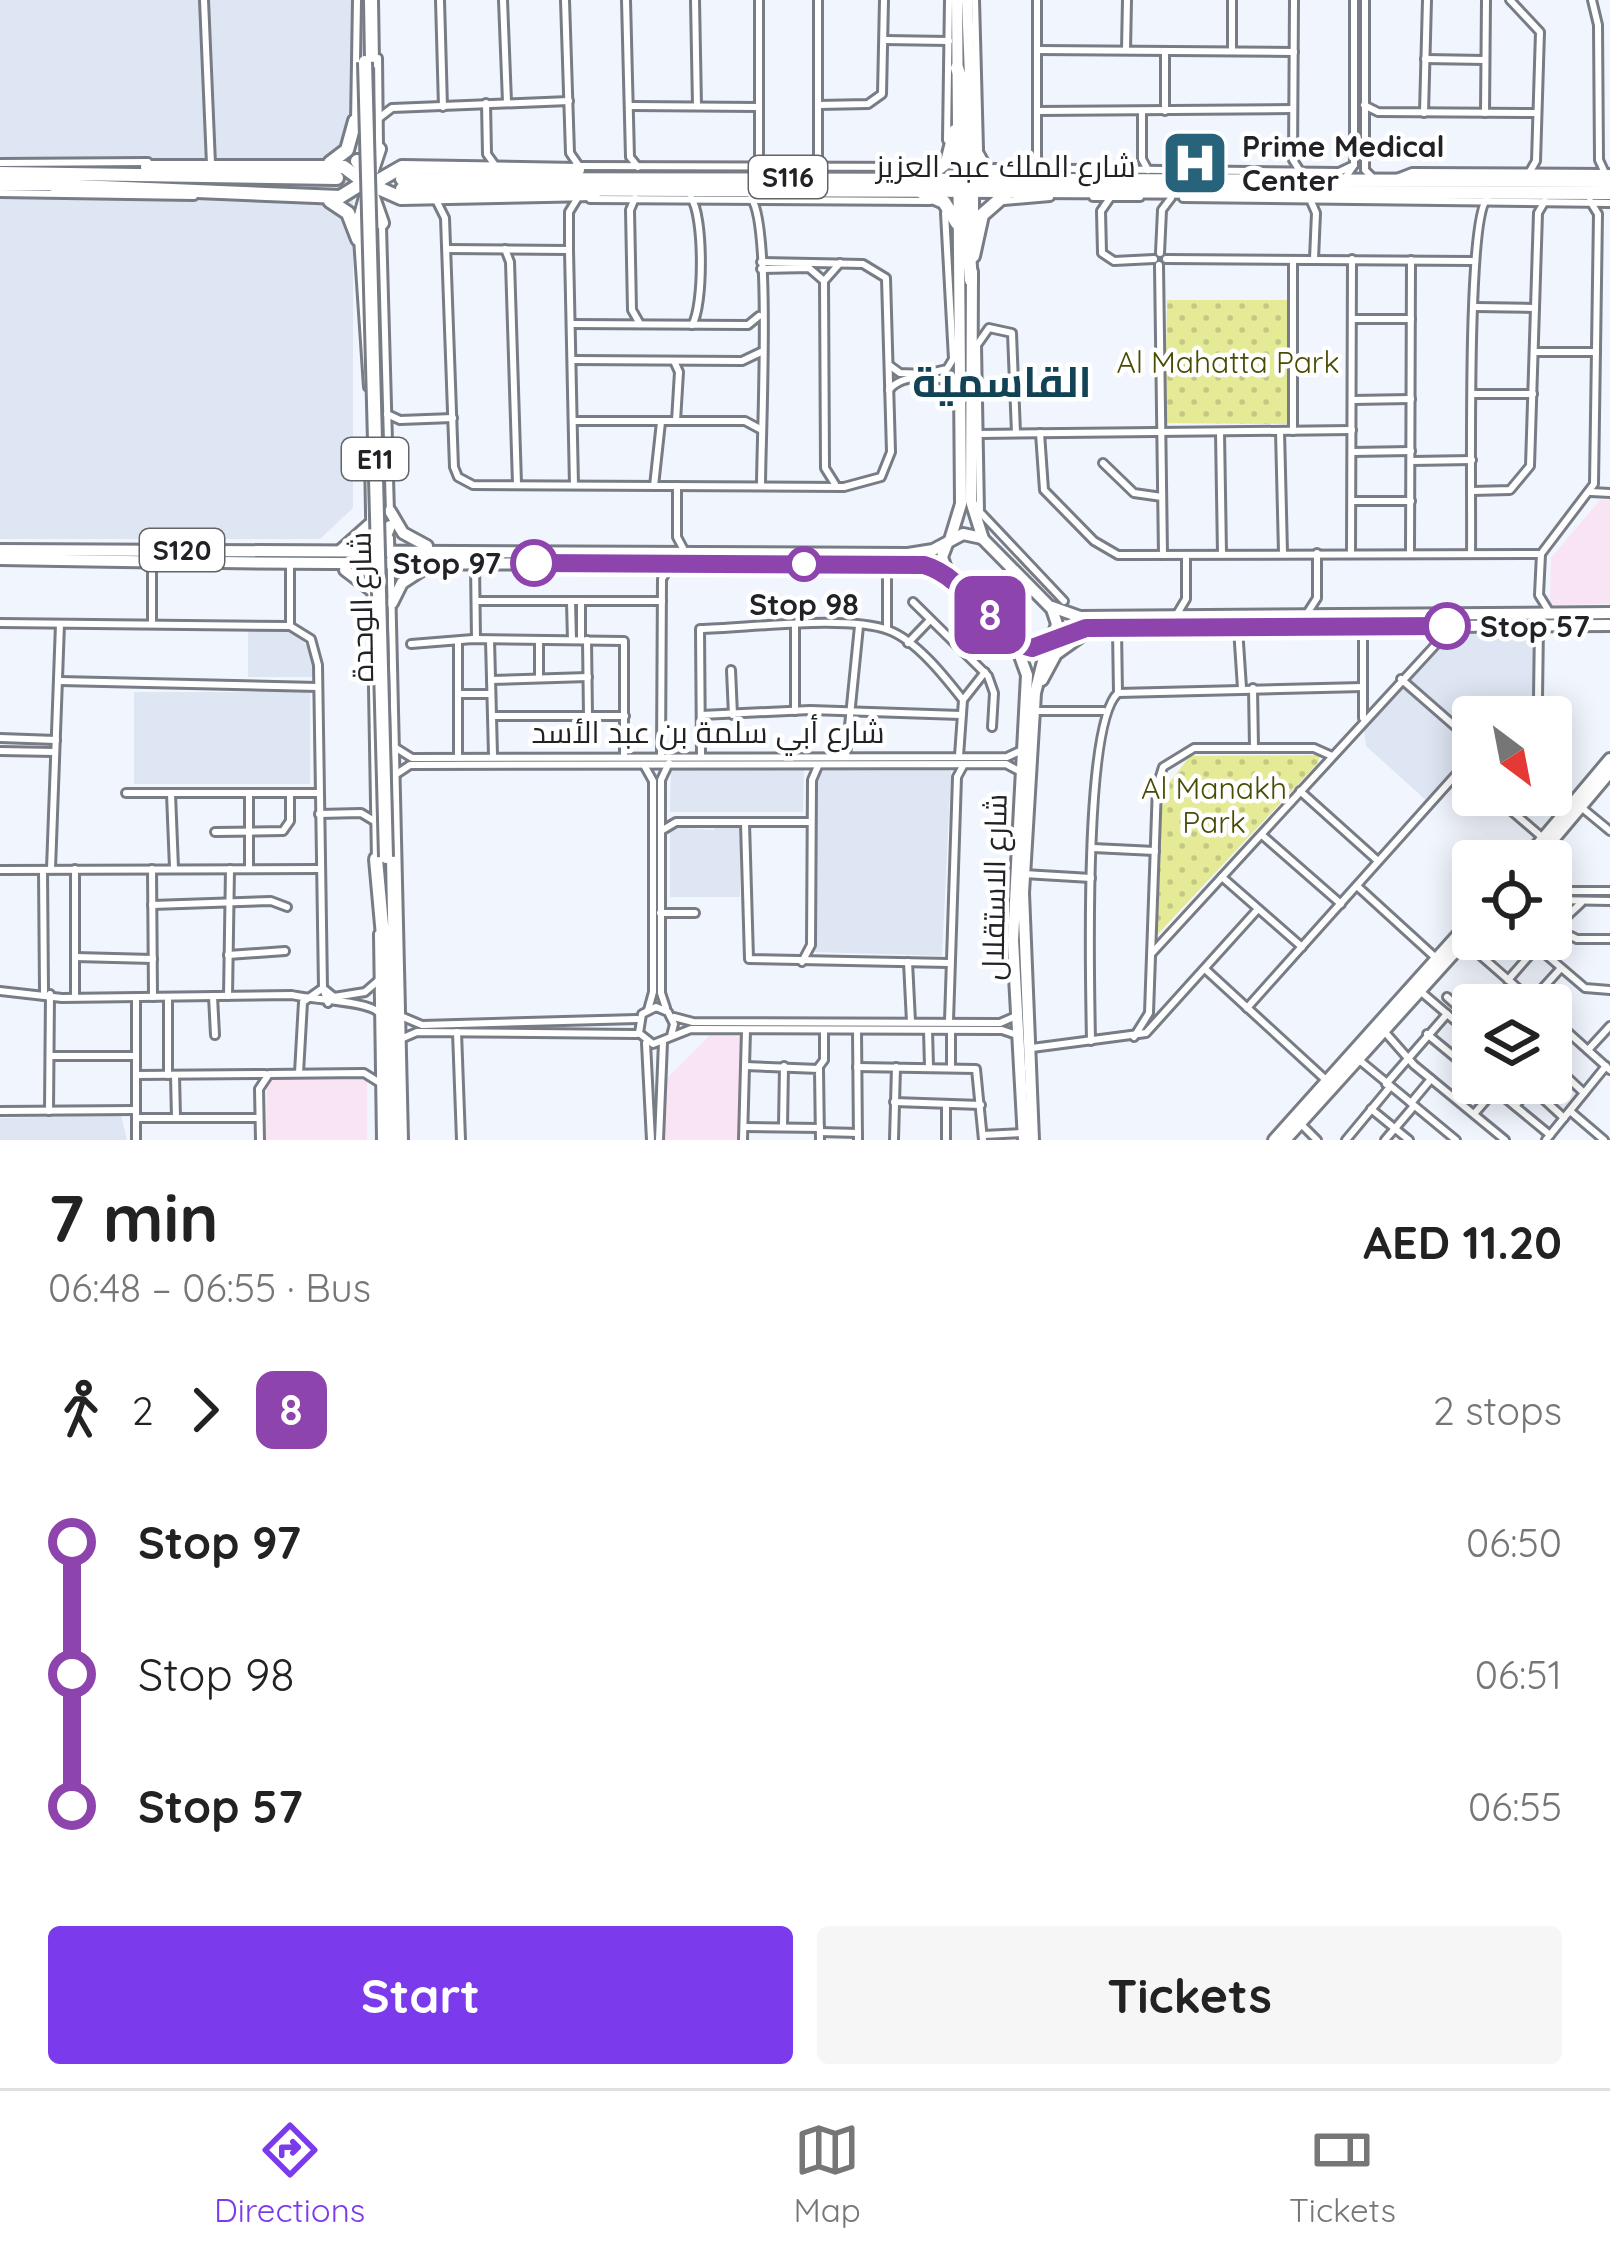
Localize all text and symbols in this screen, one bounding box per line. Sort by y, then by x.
place label: Prime Medical Center [1242,127,1445,199]
hospital icon: Prime Medical Center [1160,128,1230,198]
street label: شارع الملك عبد العزيز [874,147,1136,187]
road number: S116 [749,156,827,198]
park label: Al Mahatta Park [1117,343,1339,381]
district label: القاسمية [912,355,1092,408]
road number: E11 [342,438,408,480]
road number: S120 [140,529,224,571]
street label: شارع الوحدة [341,532,383,682]
marker: Stop 97 [512,541,556,585]
place label: Stop 97 [392,544,501,582]
marker: Stop 98 [788,548,820,580]
line badge: 8 [951,576,1029,654]
place label: Stop 98 [749,585,859,623]
text: 8 [978,588,1002,641]
marker: Stop 57 [1425,604,1469,648]
place label: Stop 57 [1480,607,1590,645]
north arrow [1452,696,1572,816]
map controls [1452,696,1572,1104]
street label: شارع أبي سلمة بن عبد الأسد [531,713,885,756]
park label: Al Manakh Park [1141,769,1287,841]
street label: شارع الاستقلال [973,793,1017,981]
button: locate [1452,840,1572,960]
button: layers [1452,984,1572,1104]
text: 7 min [48,1176,218,1259]
text: AED 11.20 [1363,1214,1562,1270]
text: 06:48 – 06:55 · Bus [48,1263,371,1312]
icon: walk [48,1377,114,1443]
icon: forward [172,1377,238,1443]
text: 8 [280,1383,303,1436]
text: 2 [132,1386,154,1435]
text: 2 stops [1433,1386,1562,1435]
text: Stop 97 [138,1514,301,1570]
text: 06:50 [1466,1518,1562,1567]
text: Stop 98 [138,1646,294,1702]
text: 06:51 [1475,1650,1562,1699]
text: Stop 57 [138,1778,303,1834]
text: 06:55 [1468,1782,1562,1831]
button: Start [48,1926,793,2064]
button: Tickets [817,1926,1562,2064]
tab: Directions [214,2117,365,2230]
tab: Map [793,2117,861,2230]
tab: Tickets [1289,2117,1396,2230]

